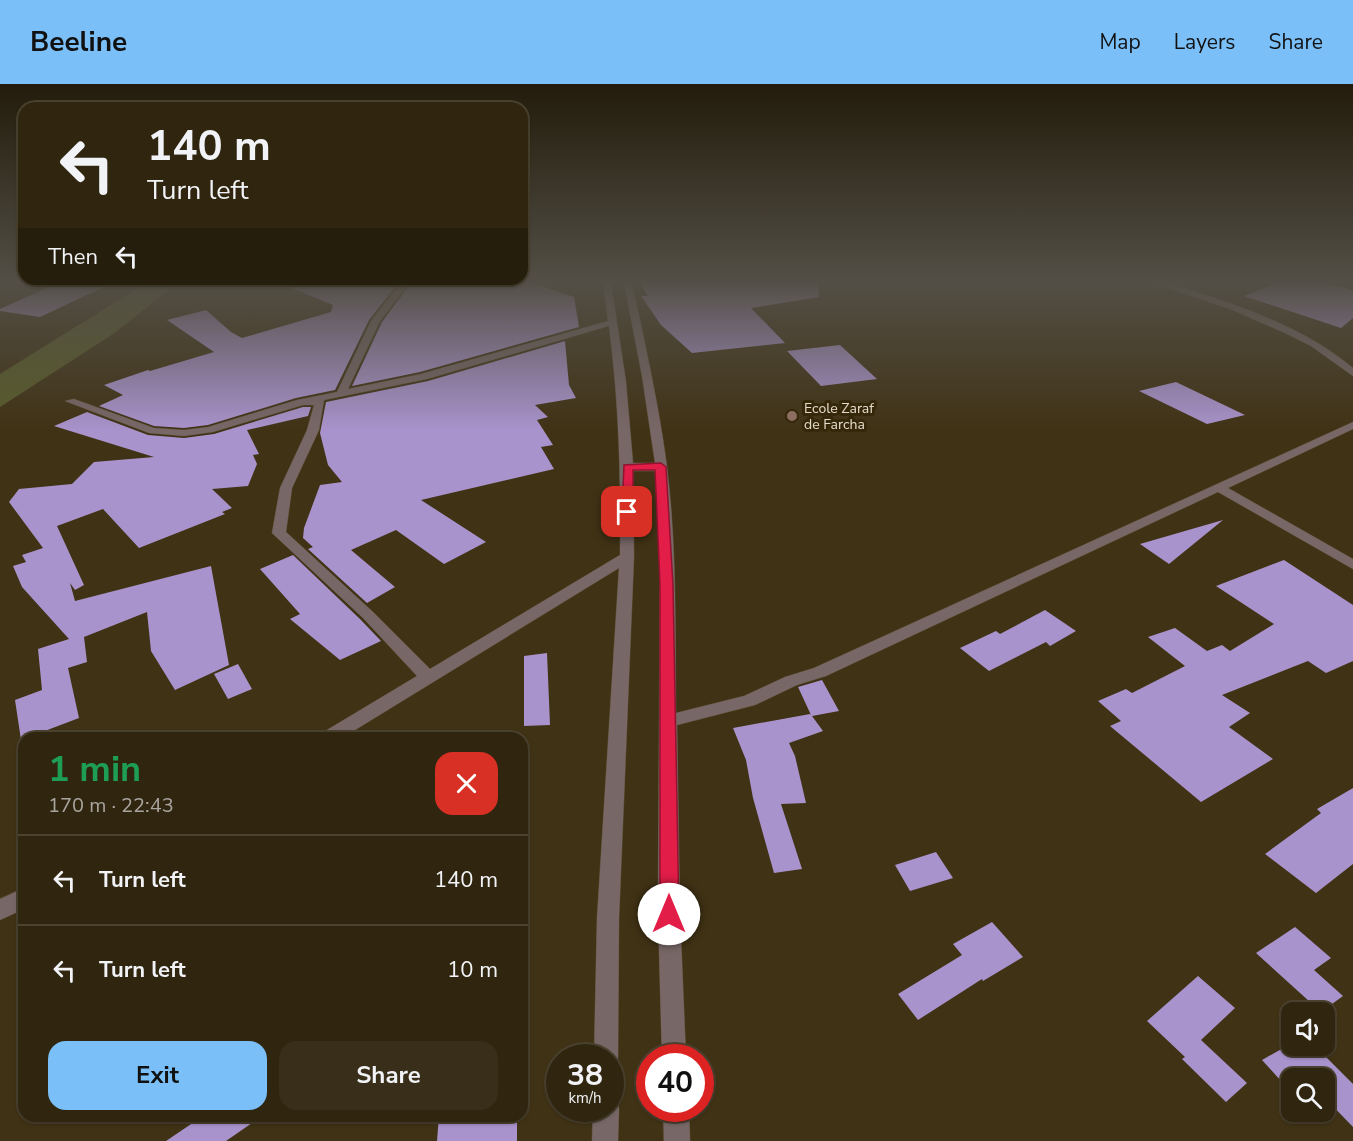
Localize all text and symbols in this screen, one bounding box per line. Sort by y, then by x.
text: Beeline [30,23,127,61]
text: Map [1099,28,1141,56]
text: Layers [1174,28,1235,56]
text: Share [1268,28,1323,56]
text: 140 m [147,118,271,175]
icon: left [48,126,126,204]
text: Turn left [147,172,248,209]
icon: left [110,240,143,273]
text: Then [48,242,98,272]
place label: Ecole Zaraf de Farcha [804,399,874,434]
marker: Ecole Zaraf de Farcha [785,409,799,423]
pin [601,486,652,537]
icon: arrive [610,495,643,528]
text: 1 min [48,745,141,794]
button: close [435,752,498,815]
text: 170 m · 22:43 [48,792,174,819]
icon: left [48,864,81,897]
text: Turn left [99,865,186,895]
text: 140 m [434,865,498,895]
position arrow [637,882,701,946]
icon: left [48,954,81,987]
text: Turn left [99,955,186,985]
text: 10 m [447,955,498,985]
map controls [1281,1002,1335,1122]
button: sound [1281,1002,1335,1056]
button: Exit [48,1041,267,1110]
button: Share [279,1041,498,1110]
speed limit sign: 40 [636,1044,714,1122]
text: 38 [567,1055,603,1096]
button: search [1281,1068,1335,1122]
text: km/h [568,1088,602,1108]

